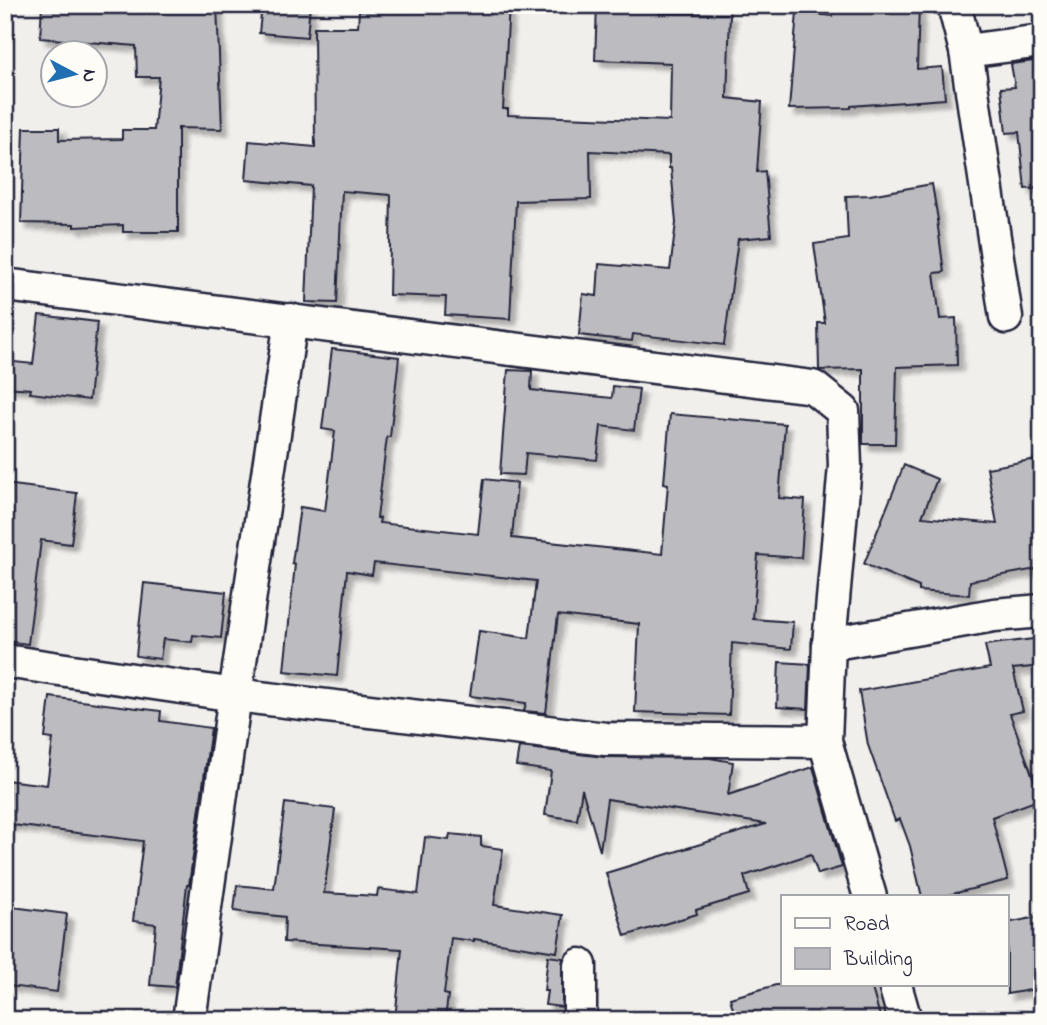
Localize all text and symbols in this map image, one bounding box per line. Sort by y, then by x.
north arrow [38,38,108,108]
text: N [74,68,103,84]
legend [781,895,1009,986]
text: Road [844,910,890,940]
text: Building [843,945,913,977]

